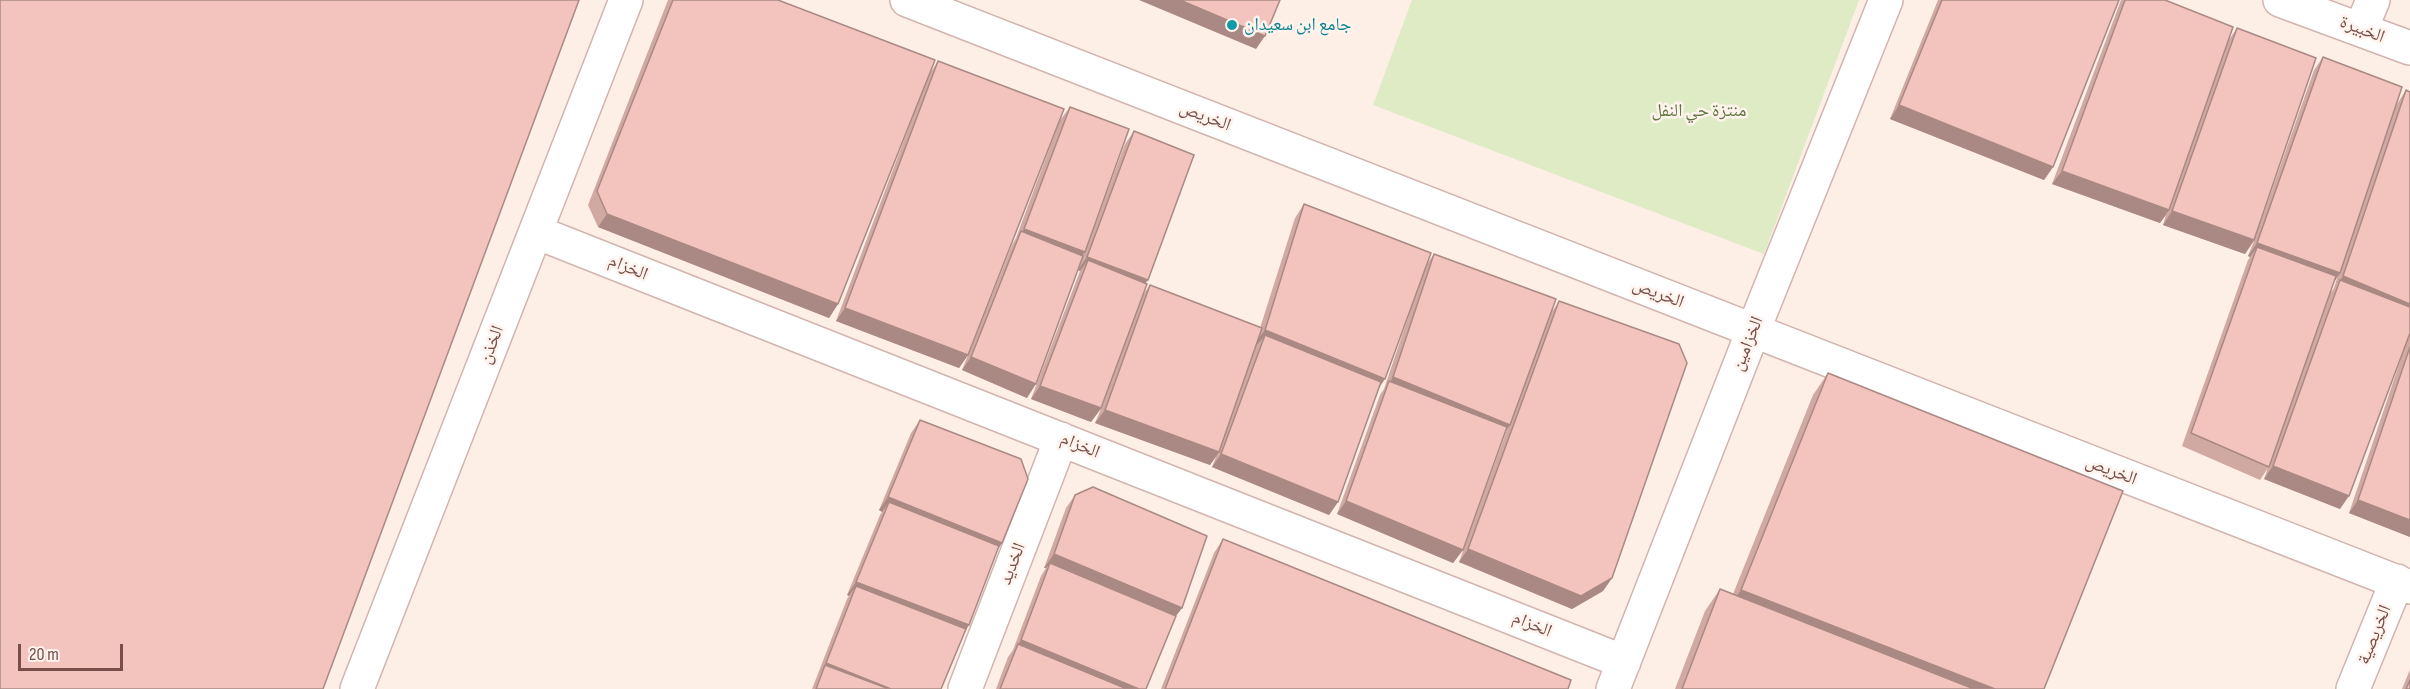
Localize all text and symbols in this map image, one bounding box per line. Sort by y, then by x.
street label: الخبيرة [2336,12,2388,48]
place label: جامع ابن سعيدان [1244,14,1351,36]
marker: جامع ابن سعيدان [1225,18,1239,32]
street label: الخريص [1176,97,1234,137]
park label: منتزة حي النفل [1651,100,1747,122]
street label: الخزام [605,250,651,286]
street label: الخريص [1629,274,1687,314]
street label: الخزامين [1727,314,1769,374]
street label: الخذن [475,323,509,367]
street label: الخزام [1057,428,1103,464]
street label: الخريص [2082,451,2140,491]
street label: الخديد [995,540,1031,588]
street label: الخريصية [2353,602,2397,668]
street label: الخزام [1509,607,1555,643]
scale bar [21,632,126,670]
text: 20 m [29,644,59,665]

